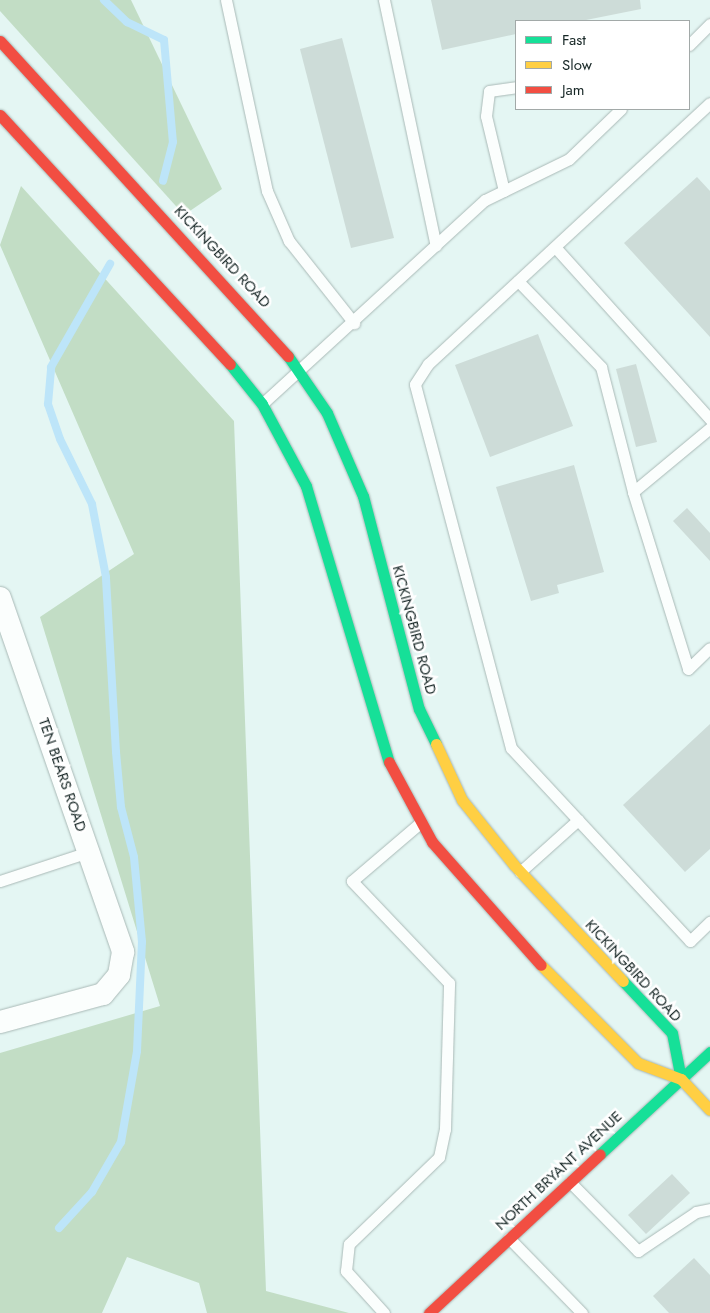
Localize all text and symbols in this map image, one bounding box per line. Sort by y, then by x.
legend [515,20,690,110]
text: Fast [562,29,586,51]
text: Slow [562,54,592,76]
text: Jam [562,79,585,101]
street label: KICKINGBIRD ROAD [170,202,274,312]
street label: KICKINGBIRD ROAD [388,563,440,697]
street label: TEN BEARS ROAD [34,716,90,834]
street label: KICKINGBIRD ROAD [581,916,685,1026]
street label: NORTH BRYANT AVENUE [492,1108,626,1234]

